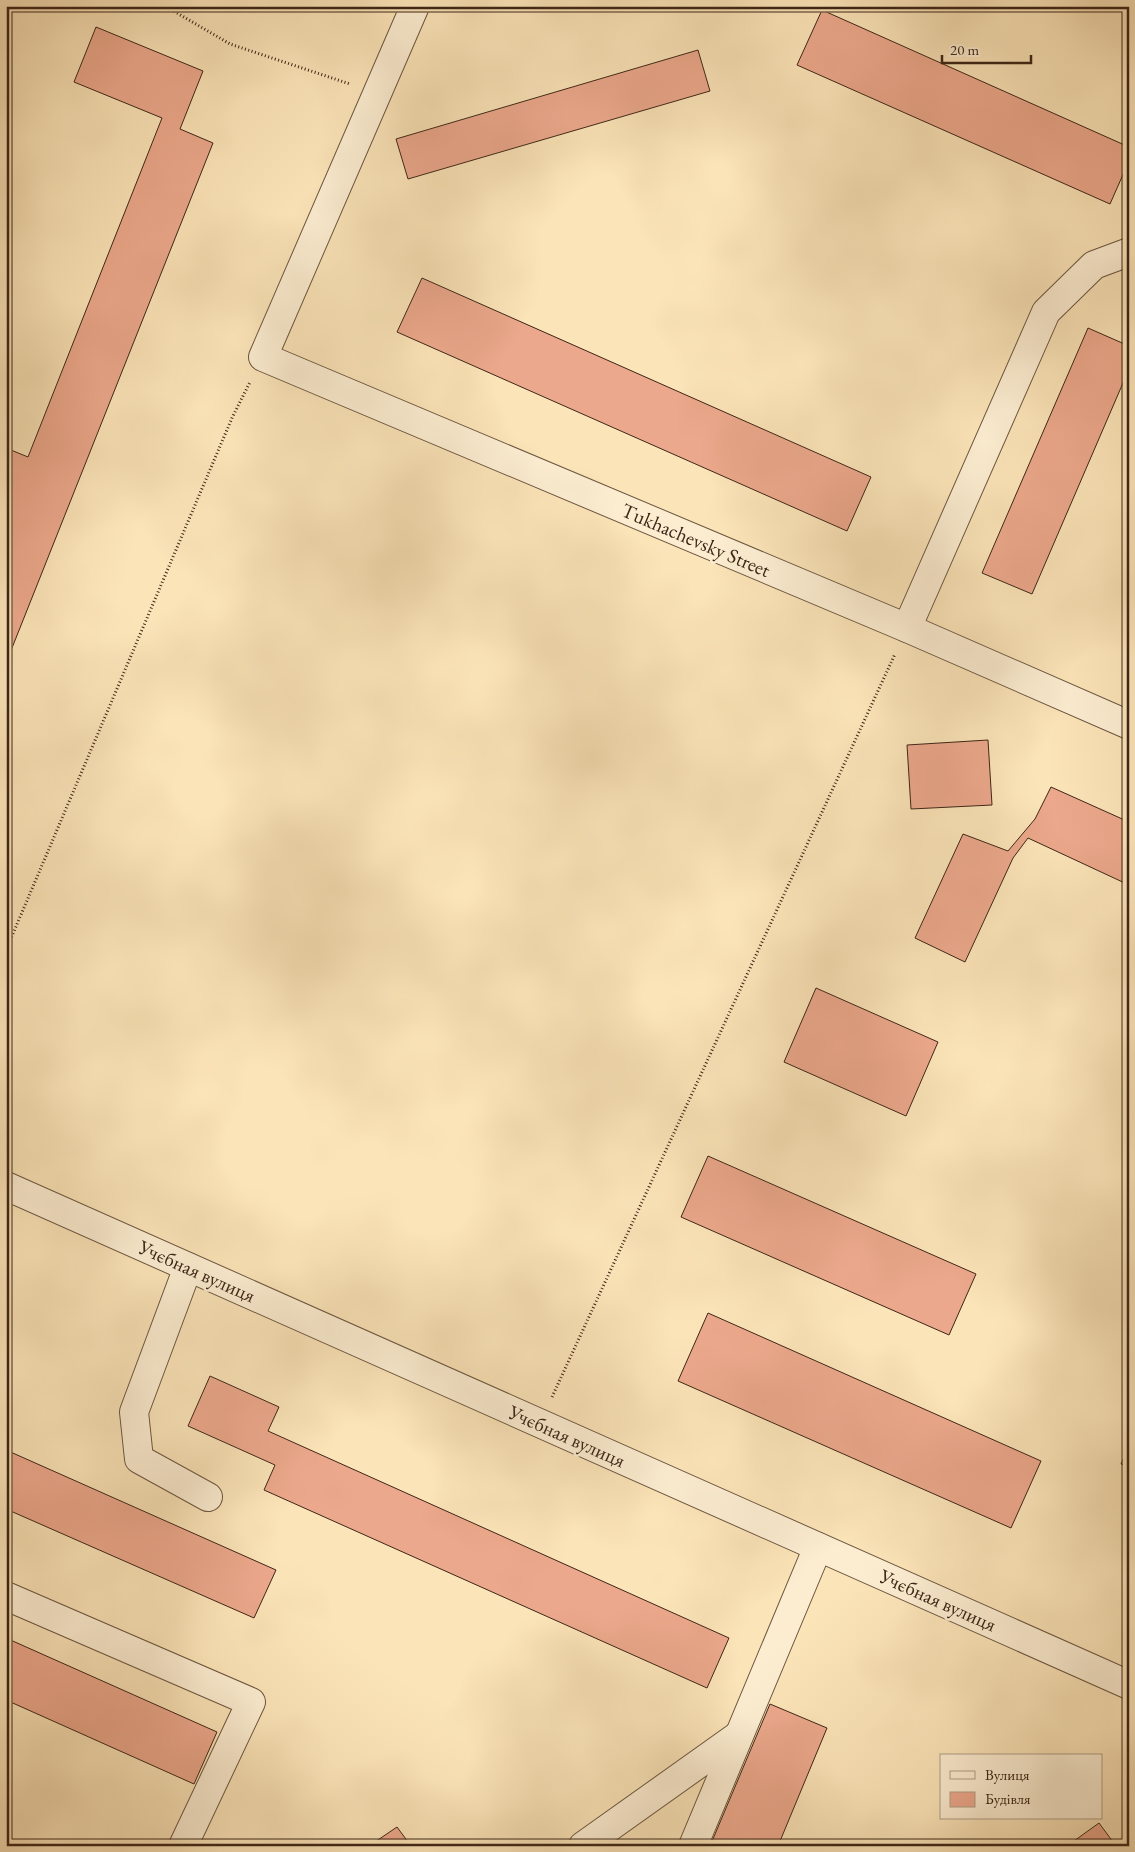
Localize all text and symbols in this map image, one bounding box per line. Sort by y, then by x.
scale bar [942,32,1031,64]
text: 20 m [950,40,979,59]
street label: Tukhachevsky Street [618,497,775,583]
street label: Учєбная вулиця [134,1233,260,1308]
street label: Учєбная вулиця [504,1398,630,1473]
street label: Учєбная вулиця [875,1562,1001,1637]
legend [940,1754,1102,1820]
text: Вулиця [985,1765,1030,1784]
text: Будівля [985,1789,1031,1808]

